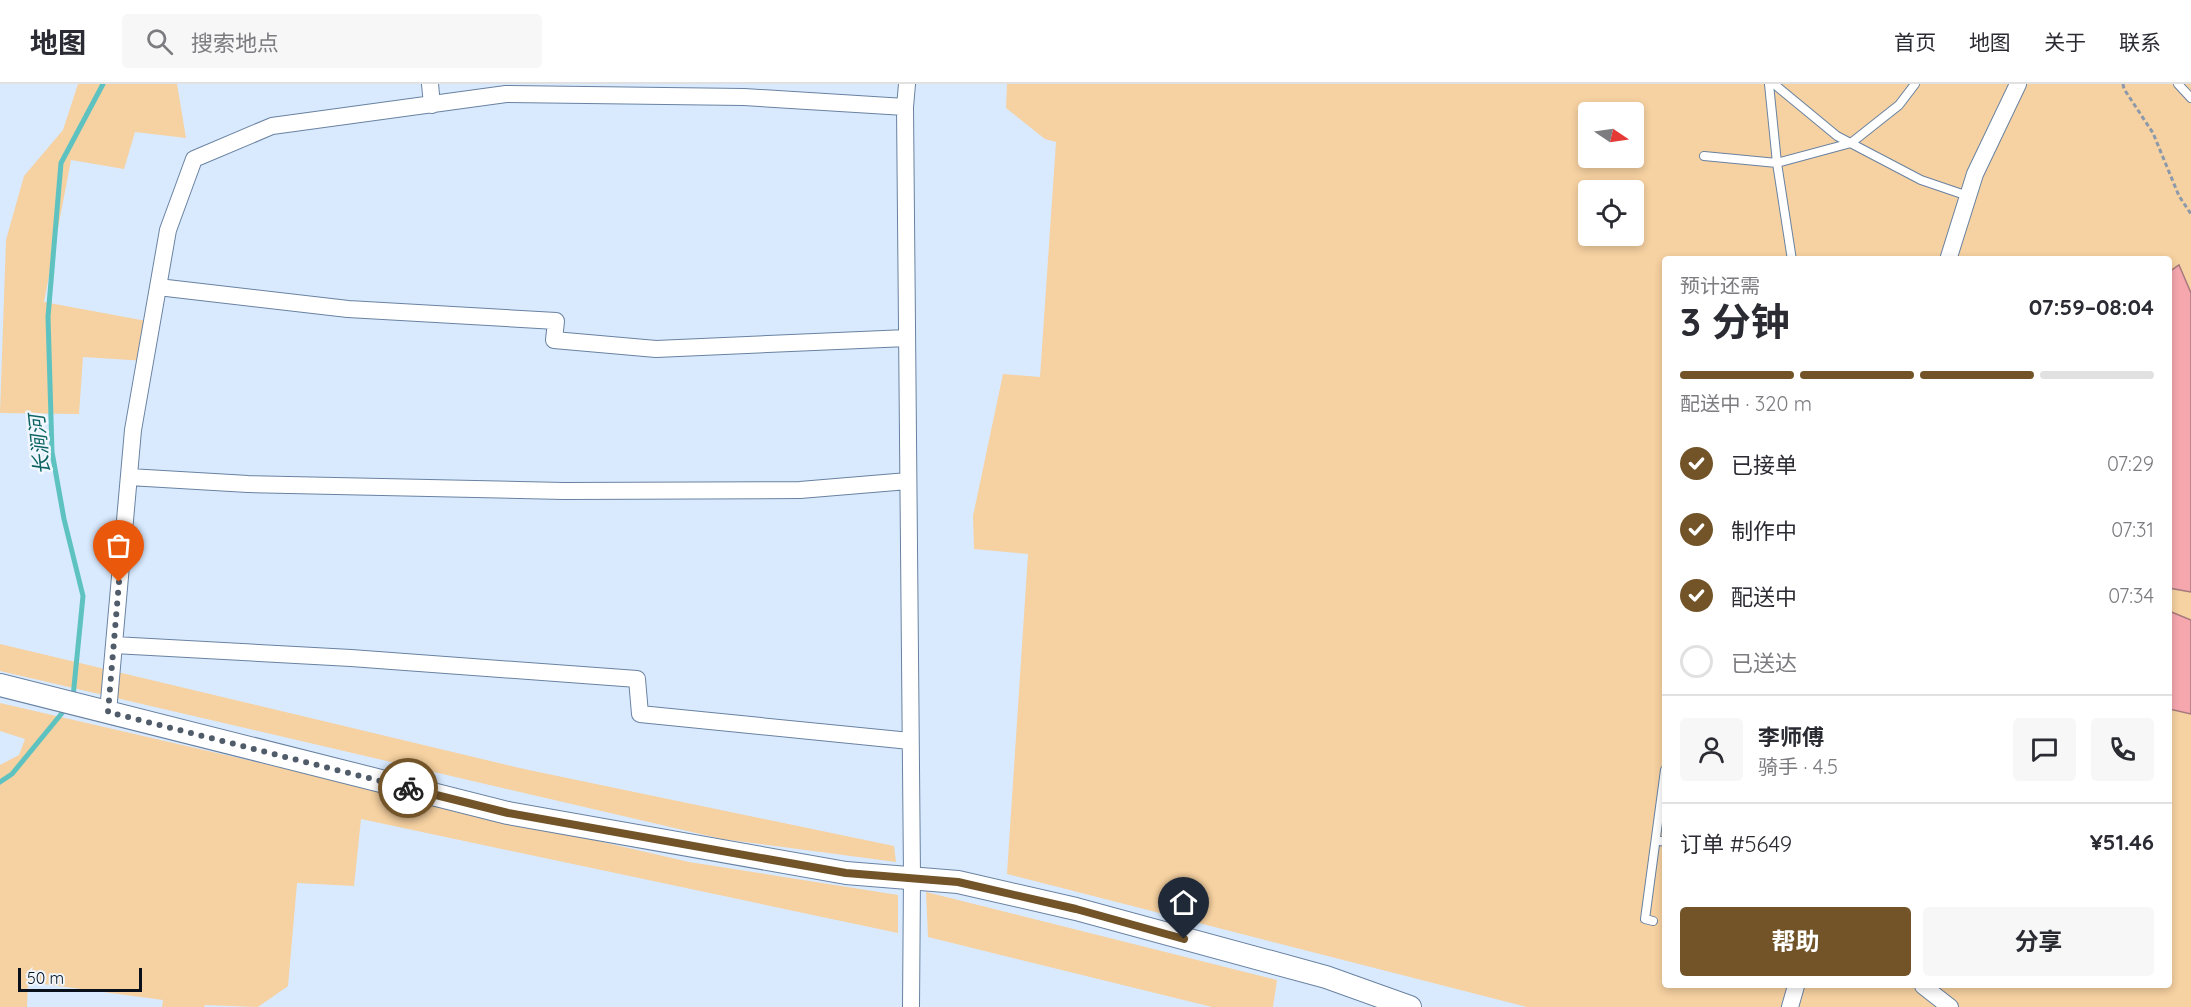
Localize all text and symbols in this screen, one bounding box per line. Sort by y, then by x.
search box [122,14,542,68]
text: 地图 [30,25,86,60]
icon: search [143,25,176,58]
text: 搜索地点 [191,29,279,57]
text: 首页 [1894,29,1936,55]
text: 地图 [1969,29,2011,55]
text: 关于 [2044,29,2086,55]
text: 联系 [2119,29,2161,55]
north arrow [1578,102,1644,168]
map controls [1578,102,1644,246]
button: locate [1578,180,1644,246]
text: 预计还需 [1680,273,1760,298]
text: 07:59–08:04 [2029,293,2154,321]
text: 3 分钟 [1680,297,1790,346]
text: 配送中 · 320 m [1680,391,1812,416]
water label: 长涧河 [23,410,55,476]
icon: check [1680,447,1713,480]
text: 已接单 [1731,451,1797,479]
text: 07:29 [2107,451,2154,476]
icon: check [1680,513,1713,546]
text: 制作中 [1731,517,1797,545]
text: 07:31 [2111,517,2154,542]
pin [93,520,144,582]
icon: bag [102,529,135,562]
icon: check [1680,579,1713,612]
text: 配送中 [1731,583,1797,611]
text: 07:34 [2108,583,2154,608]
text: 已送达 [1731,649,1797,677]
button: person [1680,718,1743,781]
button: chat [2013,718,2076,781]
button: phone [2091,718,2154,781]
text: 李师傅 [1758,723,1824,751]
text: 骑手 · 4.5 [1758,754,1838,779]
courier [378,758,438,818]
icon: bike [392,772,425,805]
text: ¥51.46 [2090,828,2154,856]
text: 订单 #5649 [1680,830,1792,858]
pin [1158,877,1209,939]
icon: home [1167,886,1200,919]
button: 帮助 [1680,907,1911,976]
button: 分享 [1923,907,2154,976]
scale bar [18,965,142,992]
text: 50 m [27,968,64,988]

